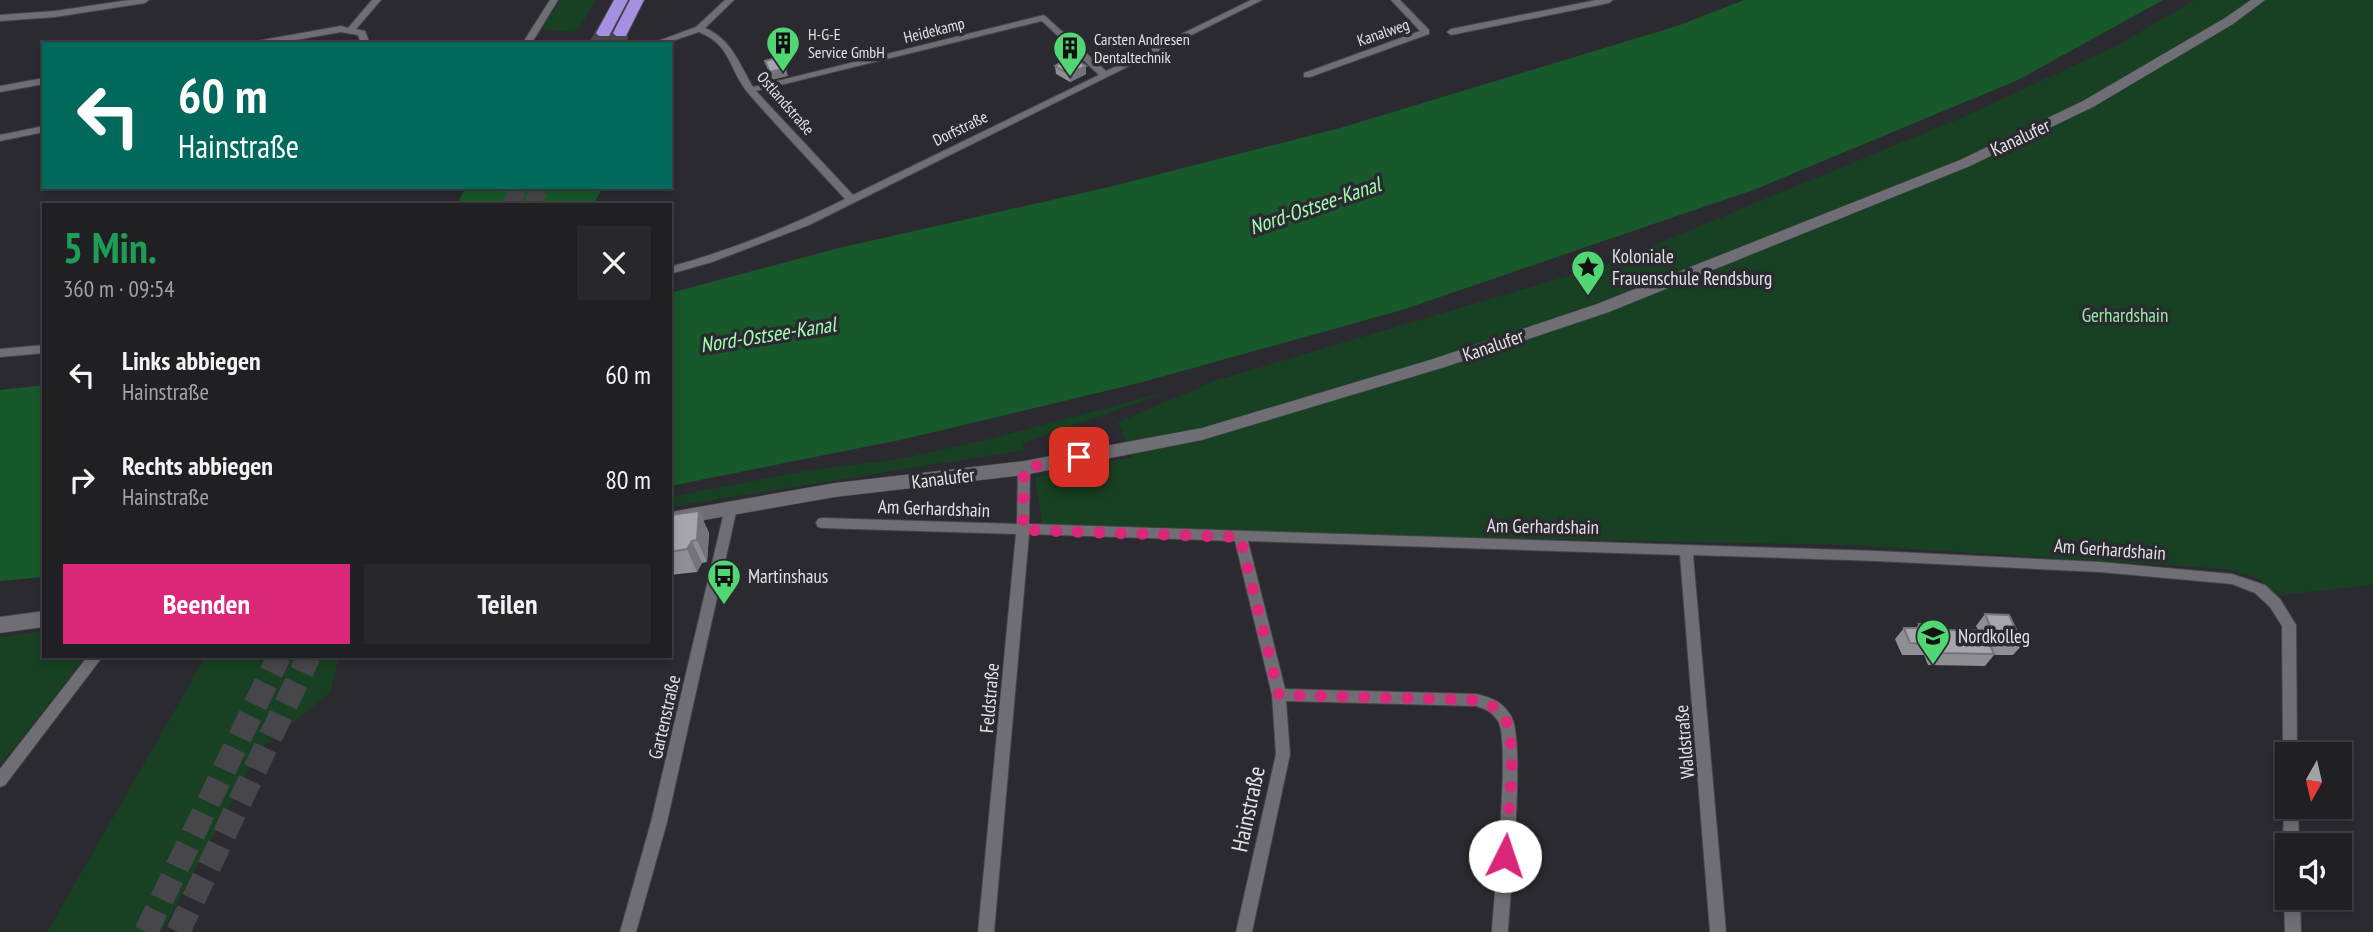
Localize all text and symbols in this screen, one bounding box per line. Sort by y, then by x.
street label: Heidekamp [901,13,967,47]
street label: Kanalweg [1354,14,1412,50]
building icon: H-G-E Service GmbH [764,24,802,73]
place label: H-G-E Service GmbH [808,24,885,62]
building icon: Carsten Andresen Dentaltechnik [1051,29,1089,78]
place label: Carsten Andresen Dentaltechnik [1094,29,1190,67]
text: 60 m [178,63,267,127]
street label: Ostlandstraße [753,67,819,139]
icon: left [63,70,154,161]
street label: Dorfstraße [929,106,991,150]
street label: Kanalufer [1986,112,2054,161]
text: Hainstraße [178,125,299,167]
water label: Nord-Ostsee-Kanal [1246,170,1386,241]
text: 5 Min. [63,220,157,275]
button: close [577,226,651,300]
place label: Koloniale Frauenschule Rendsburg [1612,244,1772,290]
place icon: Koloniale Frauenschule Rendsburg [1569,248,1607,297]
text: 360 m · 09:54 [63,274,175,303]
park label: Gerhardshain [2082,303,2168,327]
water label: Nord-Ostsee-Kanal [698,310,840,359]
street label: Kanalufer [1459,323,1527,367]
text: Links abbiegen [122,344,261,377]
icon: left [63,356,101,394]
text: 60 m [605,358,651,391]
text: Hainstraße [122,377,209,406]
pin [1049,427,1109,487]
icon: arrive [1060,438,1098,476]
text: Rechts abbiegen [122,449,273,482]
icon: right [63,461,101,499]
street label: Kanalufer [910,462,976,494]
text: 80 m [605,463,651,496]
text: Hainstraße [122,482,209,511]
street label: Am Gerhardshain [878,494,990,522]
street label: Am Gerhardshain [1487,513,1599,539]
street label: Am Gerhardshain [2053,533,2167,565]
bus stop icon: Martinshaus [705,557,743,606]
button: Beenden [63,564,350,644]
button: Teilen [364,564,651,644]
place label: Martinshaus [748,564,828,588]
school or university icon: Nordkolleg [1914,617,1952,666]
place label: Nordkolleg [1958,624,2030,648]
street label: Feldstraße [974,662,1004,734]
street label: Gartenstraße [643,673,685,761]
street label: Waldstraße [1669,704,1699,780]
north arrow [2275,742,2352,819]
map controls [2275,742,2352,910]
street label: Hainstraße [1224,763,1271,854]
position arrow [1468,819,1542,893]
button: sound [2275,833,2352,910]

